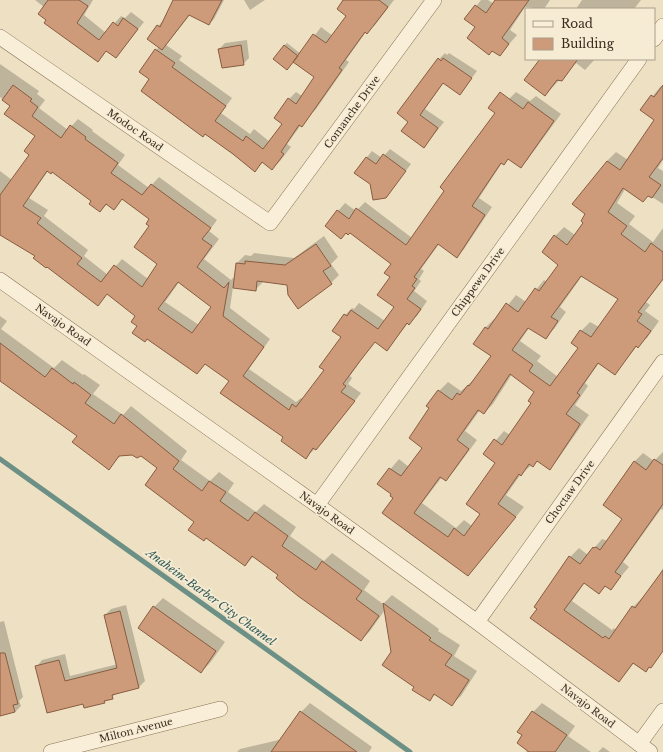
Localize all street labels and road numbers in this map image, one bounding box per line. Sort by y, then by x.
street label: Comanche Drive [321,73,383,151]
street label: Modoc Road [105,106,166,154]
street label: Chippewa Drive [448,244,508,319]
street label: Navajo Road [33,301,93,349]
street label: Choctaw Drive [543,457,598,526]
street label: Navajo Road [297,489,357,537]
street label: Navajo Road [558,681,618,731]
street label: Milton Avenue [98,715,174,745]

